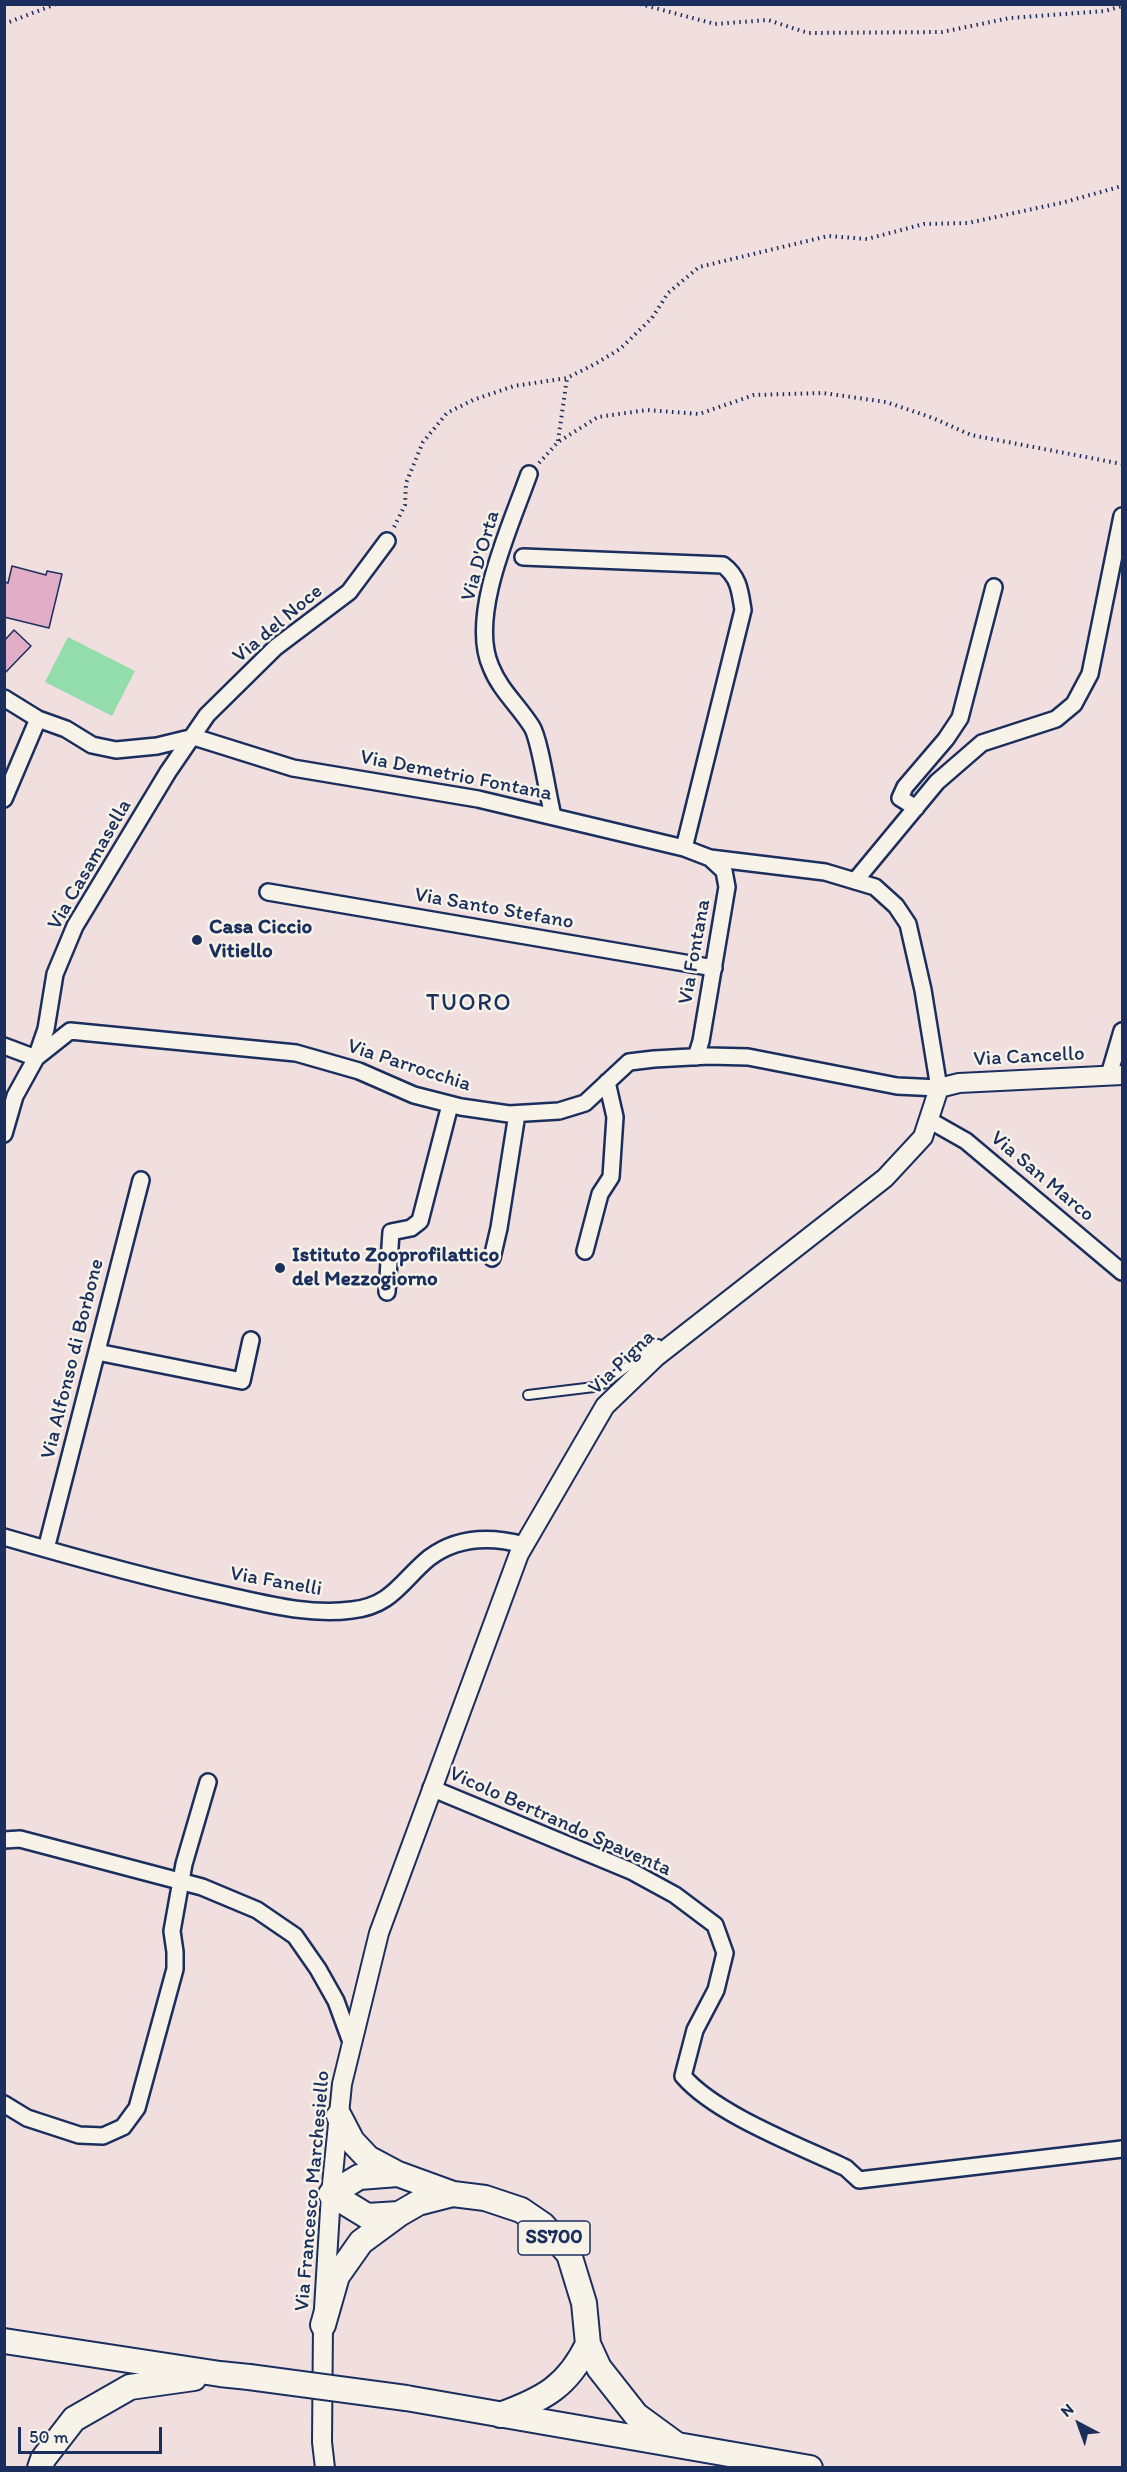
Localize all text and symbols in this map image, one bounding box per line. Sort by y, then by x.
street label: Via D'Orta [456,508,506,604]
street label: Via del Noce [228,579,328,669]
street label: Via Demetrio Fontana [358,745,554,807]
street label: Via Casamasella [42,795,138,935]
street label: Via Santo Stefano [412,883,576,935]
street label: Via Fontana [673,897,717,1007]
place label: Casa Ciccio Vitiello [209,915,312,965]
marker: Casa Ciccio Vitiello [190,933,204,947]
district label: TUORO [426,990,512,1018]
street label: Via Parrocchia [344,1034,474,1098]
street label: Via Cancello [973,1042,1085,1072]
street label: Via San Marco [985,1126,1099,1228]
place label: Istituto Zooprofilattico del Mezzogiorno [292,1243,499,1293]
street label: Via Alfonso di Borbone [36,1256,110,1462]
marker: Istituto Zooprofilattico del Mezzogiorno [273,1261,287,1275]
street label: Via Pigna [584,1325,660,1401]
street label: Via Fanelli [228,1562,324,1602]
street label: Vicolo Bertrando Spaventa [445,1762,675,1882]
street label: Via Francesco Marchesiello [290,2070,336,2312]
road number: SS700 [518,2221,590,2255]
north arrow [1049,2394,1109,2454]
text: N [1057,2399,1077,2421]
scale bar [21,2415,165,2453]
text: 50 m [29,2426,69,2448]

